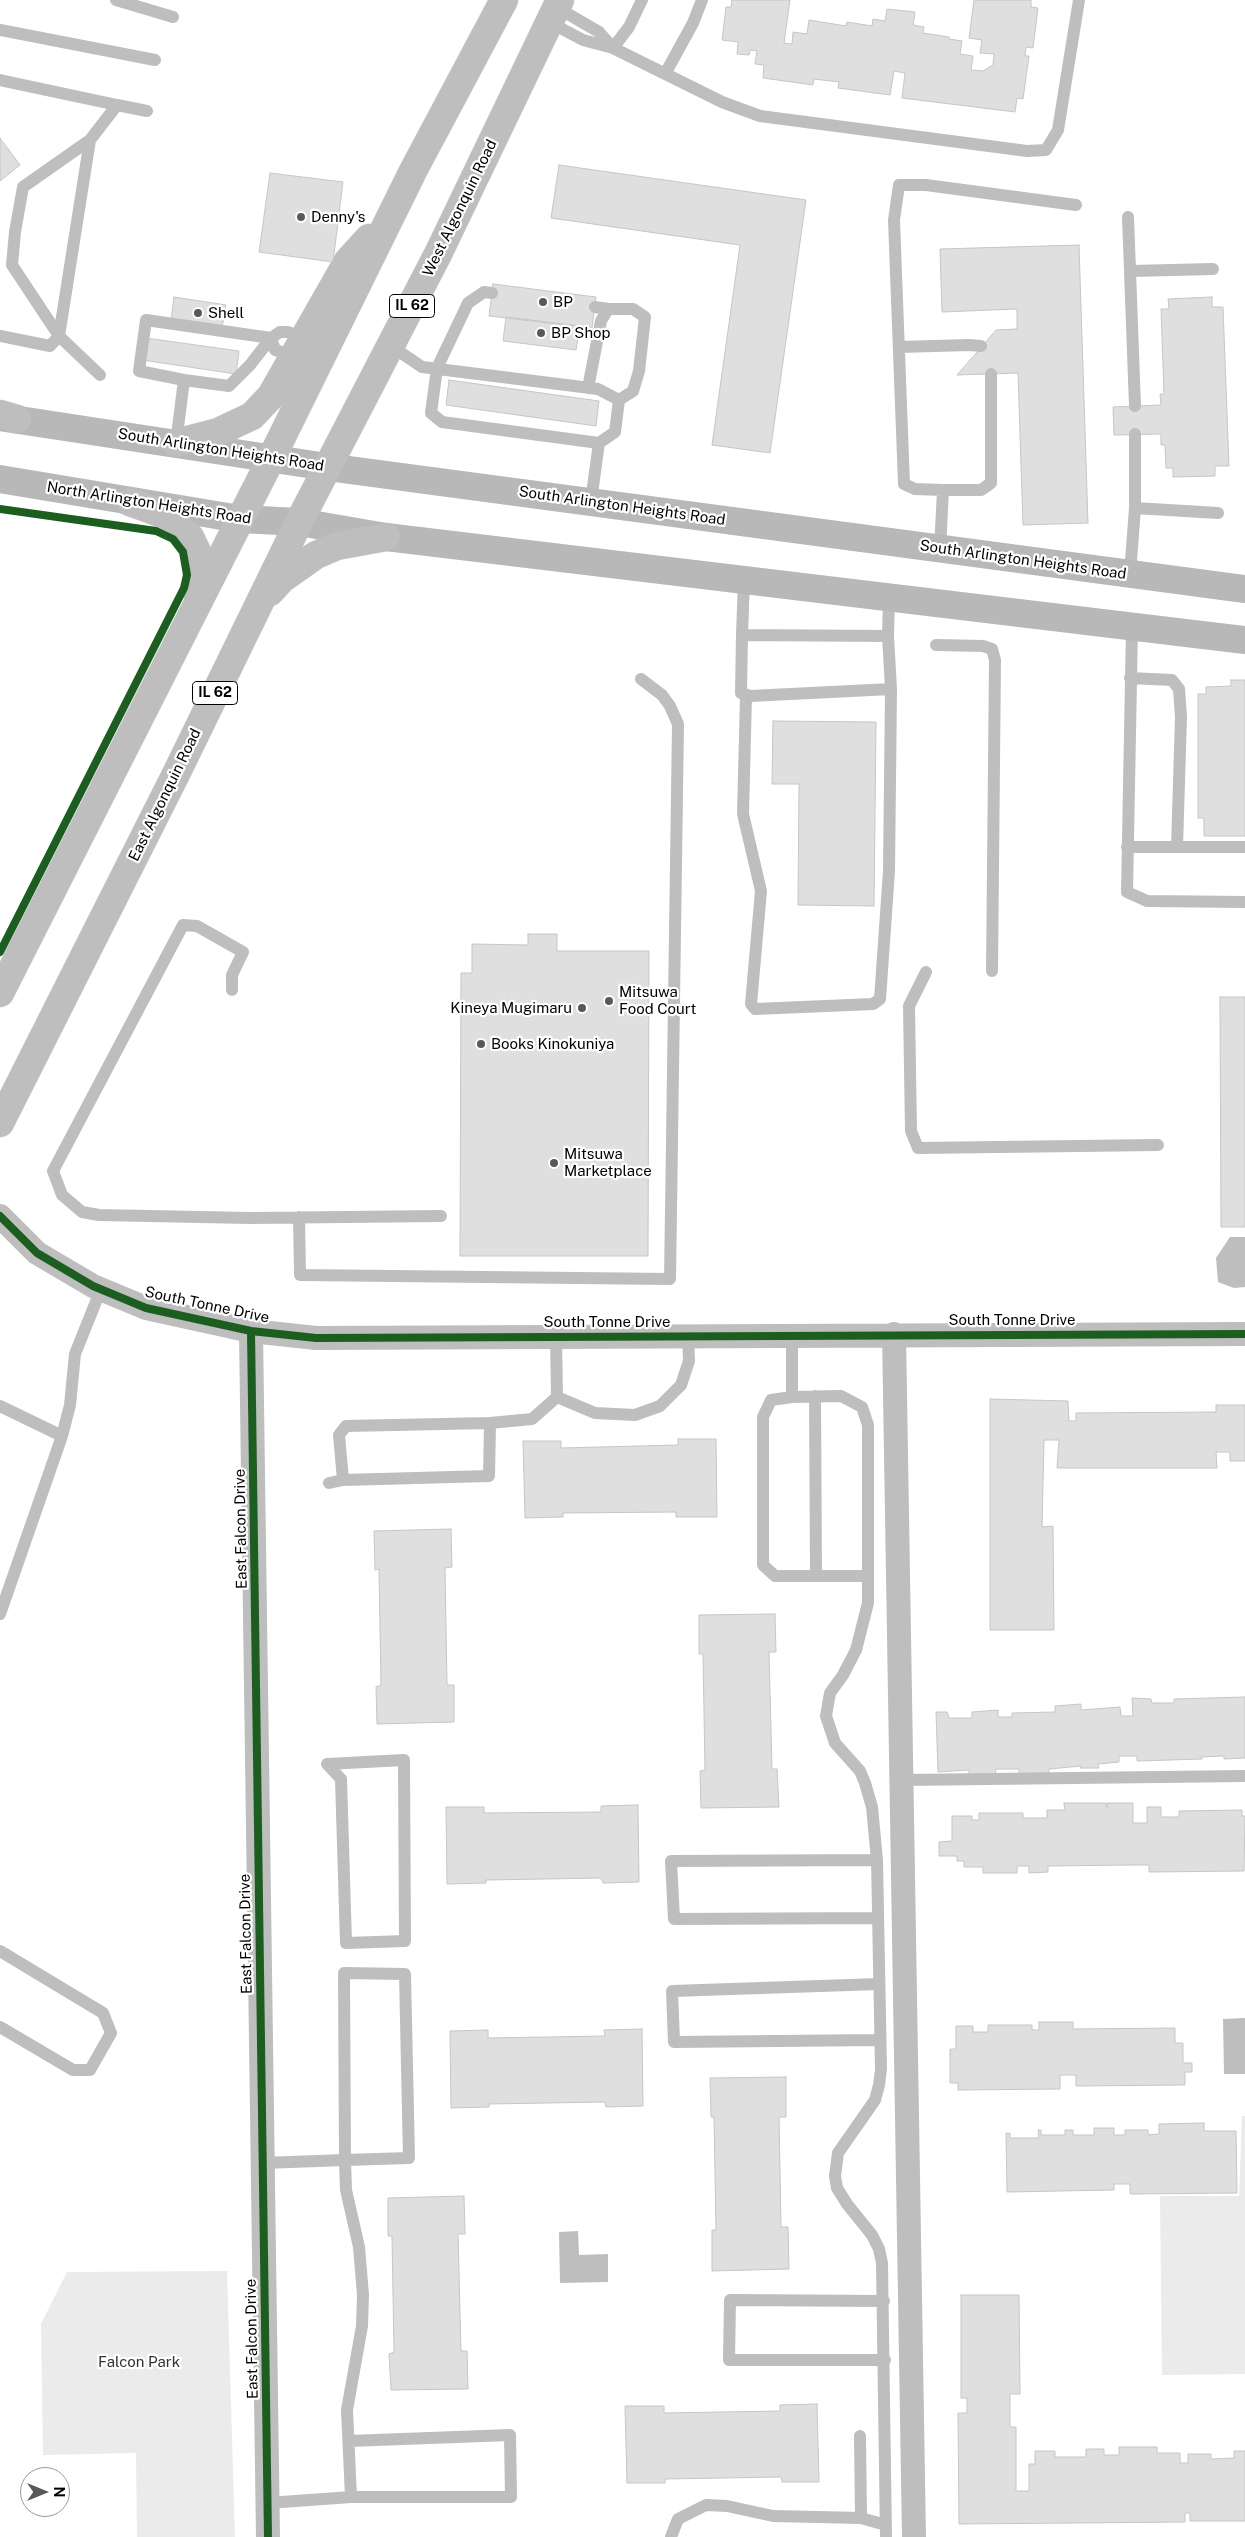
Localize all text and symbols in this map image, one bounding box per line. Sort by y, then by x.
street label: West Algonquin Road [419,137,501,279]
place label: Denny's [311,208,365,226]
marker: Denny's [295,211,307,223]
place label: BP [553,293,573,311]
road number: IL 62 [390,294,434,318]
marker: BP [537,296,549,308]
place label: Shell [208,304,244,322]
marker: Shell [192,307,204,319]
place label: BP Shop [551,324,610,342]
marker: BP Shop [535,327,547,339]
street label: South Arlington Heights Road [117,425,325,475]
street label: North Arlington Heights Road [46,478,252,528]
street label: South Arlington Heights Road [518,483,726,529]
street label: South Arlington Heights Road [919,537,1127,583]
road number: IL 62 [192,681,238,704]
street label: East Algonquin Road [125,726,205,864]
place label: Mitsuwa Food Court [619,983,696,1018]
marker: Mitsuwa Food Court [603,995,615,1007]
place label: Kineya Mugimaru [450,999,572,1017]
marker: Kineya Mugimaru [576,1002,588,1014]
place label: Books Kinokuniya [491,1035,614,1053]
marker: Books Kinokuniya [475,1038,487,1050]
place label: Mitsuwa Marketplace [564,1145,652,1180]
marker: Mitsuwa Marketplace [548,1157,560,1169]
street label: South Tonne Drive [143,1283,271,1327]
street label: South Tonne Drive [948,1311,1076,1329]
street label: South Tonne Drive [543,1313,671,1331]
street label: East Falcon Drive [231,1469,251,1589]
street label: East Falcon Drive [236,1874,256,1994]
street label: East Falcon Drive [242,2279,262,2399]
park label: Falcon Park [98,2353,180,2371]
north arrow [20,2467,70,2517]
text: N [51,2487,67,2497]

